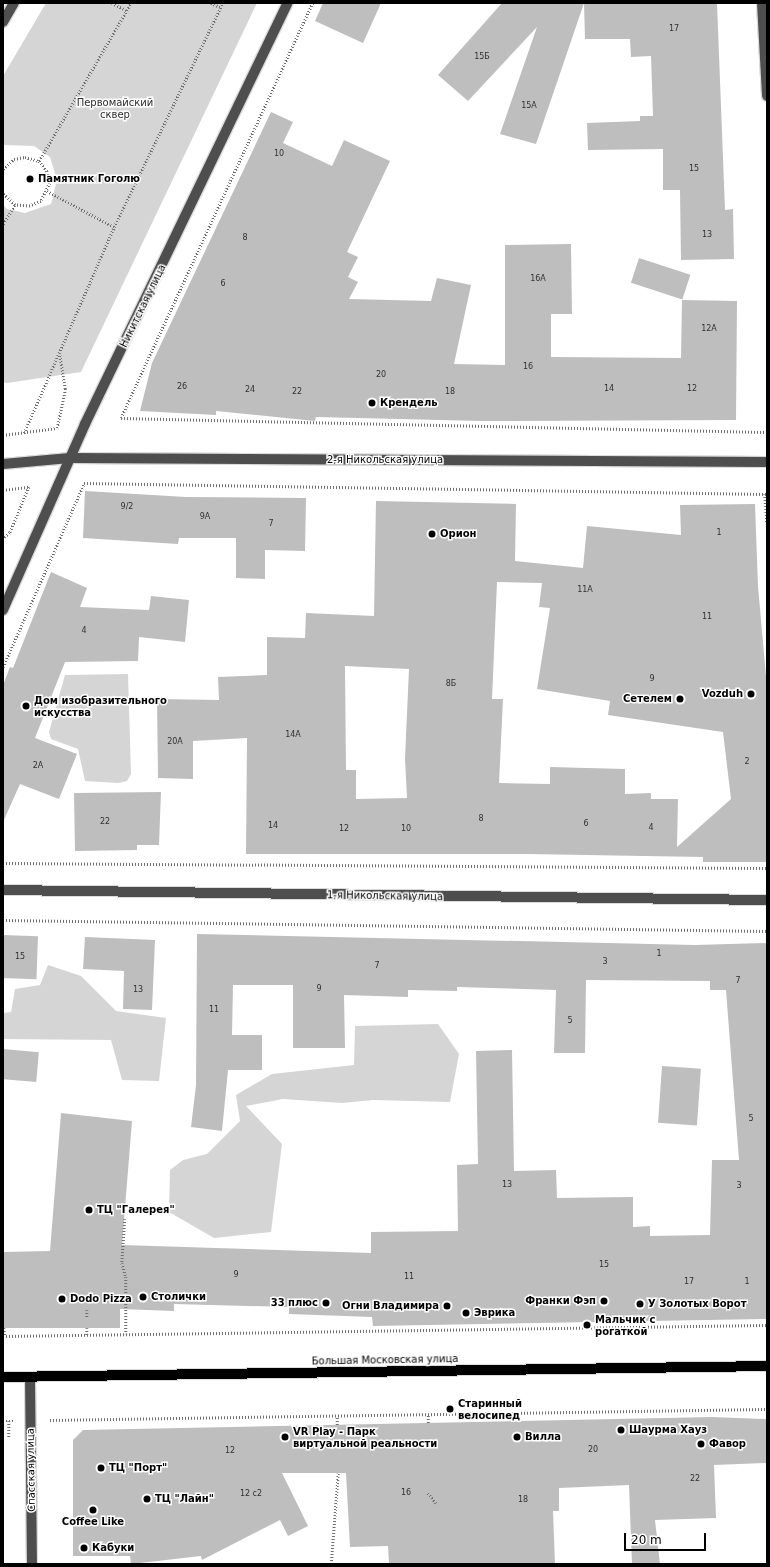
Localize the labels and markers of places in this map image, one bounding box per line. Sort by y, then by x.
place label: Памятник Гоголю [38,173,140,185]
marker: Памятник Гоголю [25,174,35,184]
place label: Крендель [380,397,438,409]
marker: Крендель [367,398,377,408]
place label: Орион [440,528,476,540]
marker: Орион [427,529,437,539]
place label: Vozduh [702,688,743,700]
marker: Vozduh [746,689,756,699]
place label: Сетелем [623,693,672,705]
place label: Дом изобразительного искусства [34,694,167,718]
marker: Сетелем [675,694,685,704]
marker: Дом изобразительного искусства [21,701,31,711]
place label: ТЦ "Галерея" [97,1204,175,1216]
marker: ТЦ "Галерея" [84,1205,94,1215]
place label: Столички [151,1291,206,1303]
marker: Столички [138,1292,148,1302]
place label: Dodo Pizza [70,1293,132,1305]
marker: Dodo Pizza [57,1294,67,1304]
place label: Франки Фэп [525,1295,596,1307]
marker: Франки Фэп [599,1296,609,1306]
place label: 33 плюс [271,1297,318,1309]
marker: 33 плюс [321,1298,331,1308]
place label: У Золотых Ворот [648,1298,746,1310]
marker: У Золотых Ворот [635,1299,645,1309]
place label: Огни Владимира [342,1300,439,1312]
marker: Огни Владимира [442,1301,452,1311]
place label: Эврика [474,1307,515,1319]
marker: Эврика [461,1308,471,1318]
place label: Мальчик с рогаткой [595,1313,655,1336]
marker: Мальчик с рогаткой [582,1320,592,1330]
place label: Старинный велосипед [458,1397,522,1420]
marker: Старинный велосипед [445,1404,455,1414]
place label: Шаурма Хауз [629,1424,707,1436]
place label: VR Play - Парк виртуальной реальности [293,1425,437,1448]
marker: Шаурма Хауз [616,1425,626,1435]
place label: Вилла [525,1431,561,1443]
marker: VR Play - Парк виртуальной реальности [280,1432,290,1442]
marker: Вилла [512,1432,522,1442]
place label: Фавор [709,1438,746,1450]
marker: Фавор [696,1439,706,1449]
place label: ТЦ "Порт" [109,1462,167,1474]
marker: ТЦ "Порт" [96,1463,106,1473]
place label: ТЦ "Лайн" [155,1493,214,1505]
marker: ТЦ "Лайн" [142,1494,152,1504]
marker: Coffee Like [88,1505,98,1515]
place label: Coffee Like [62,1516,124,1528]
place label: Кабуки [92,1542,134,1554]
marker: Кабуки [79,1543,89,1553]

